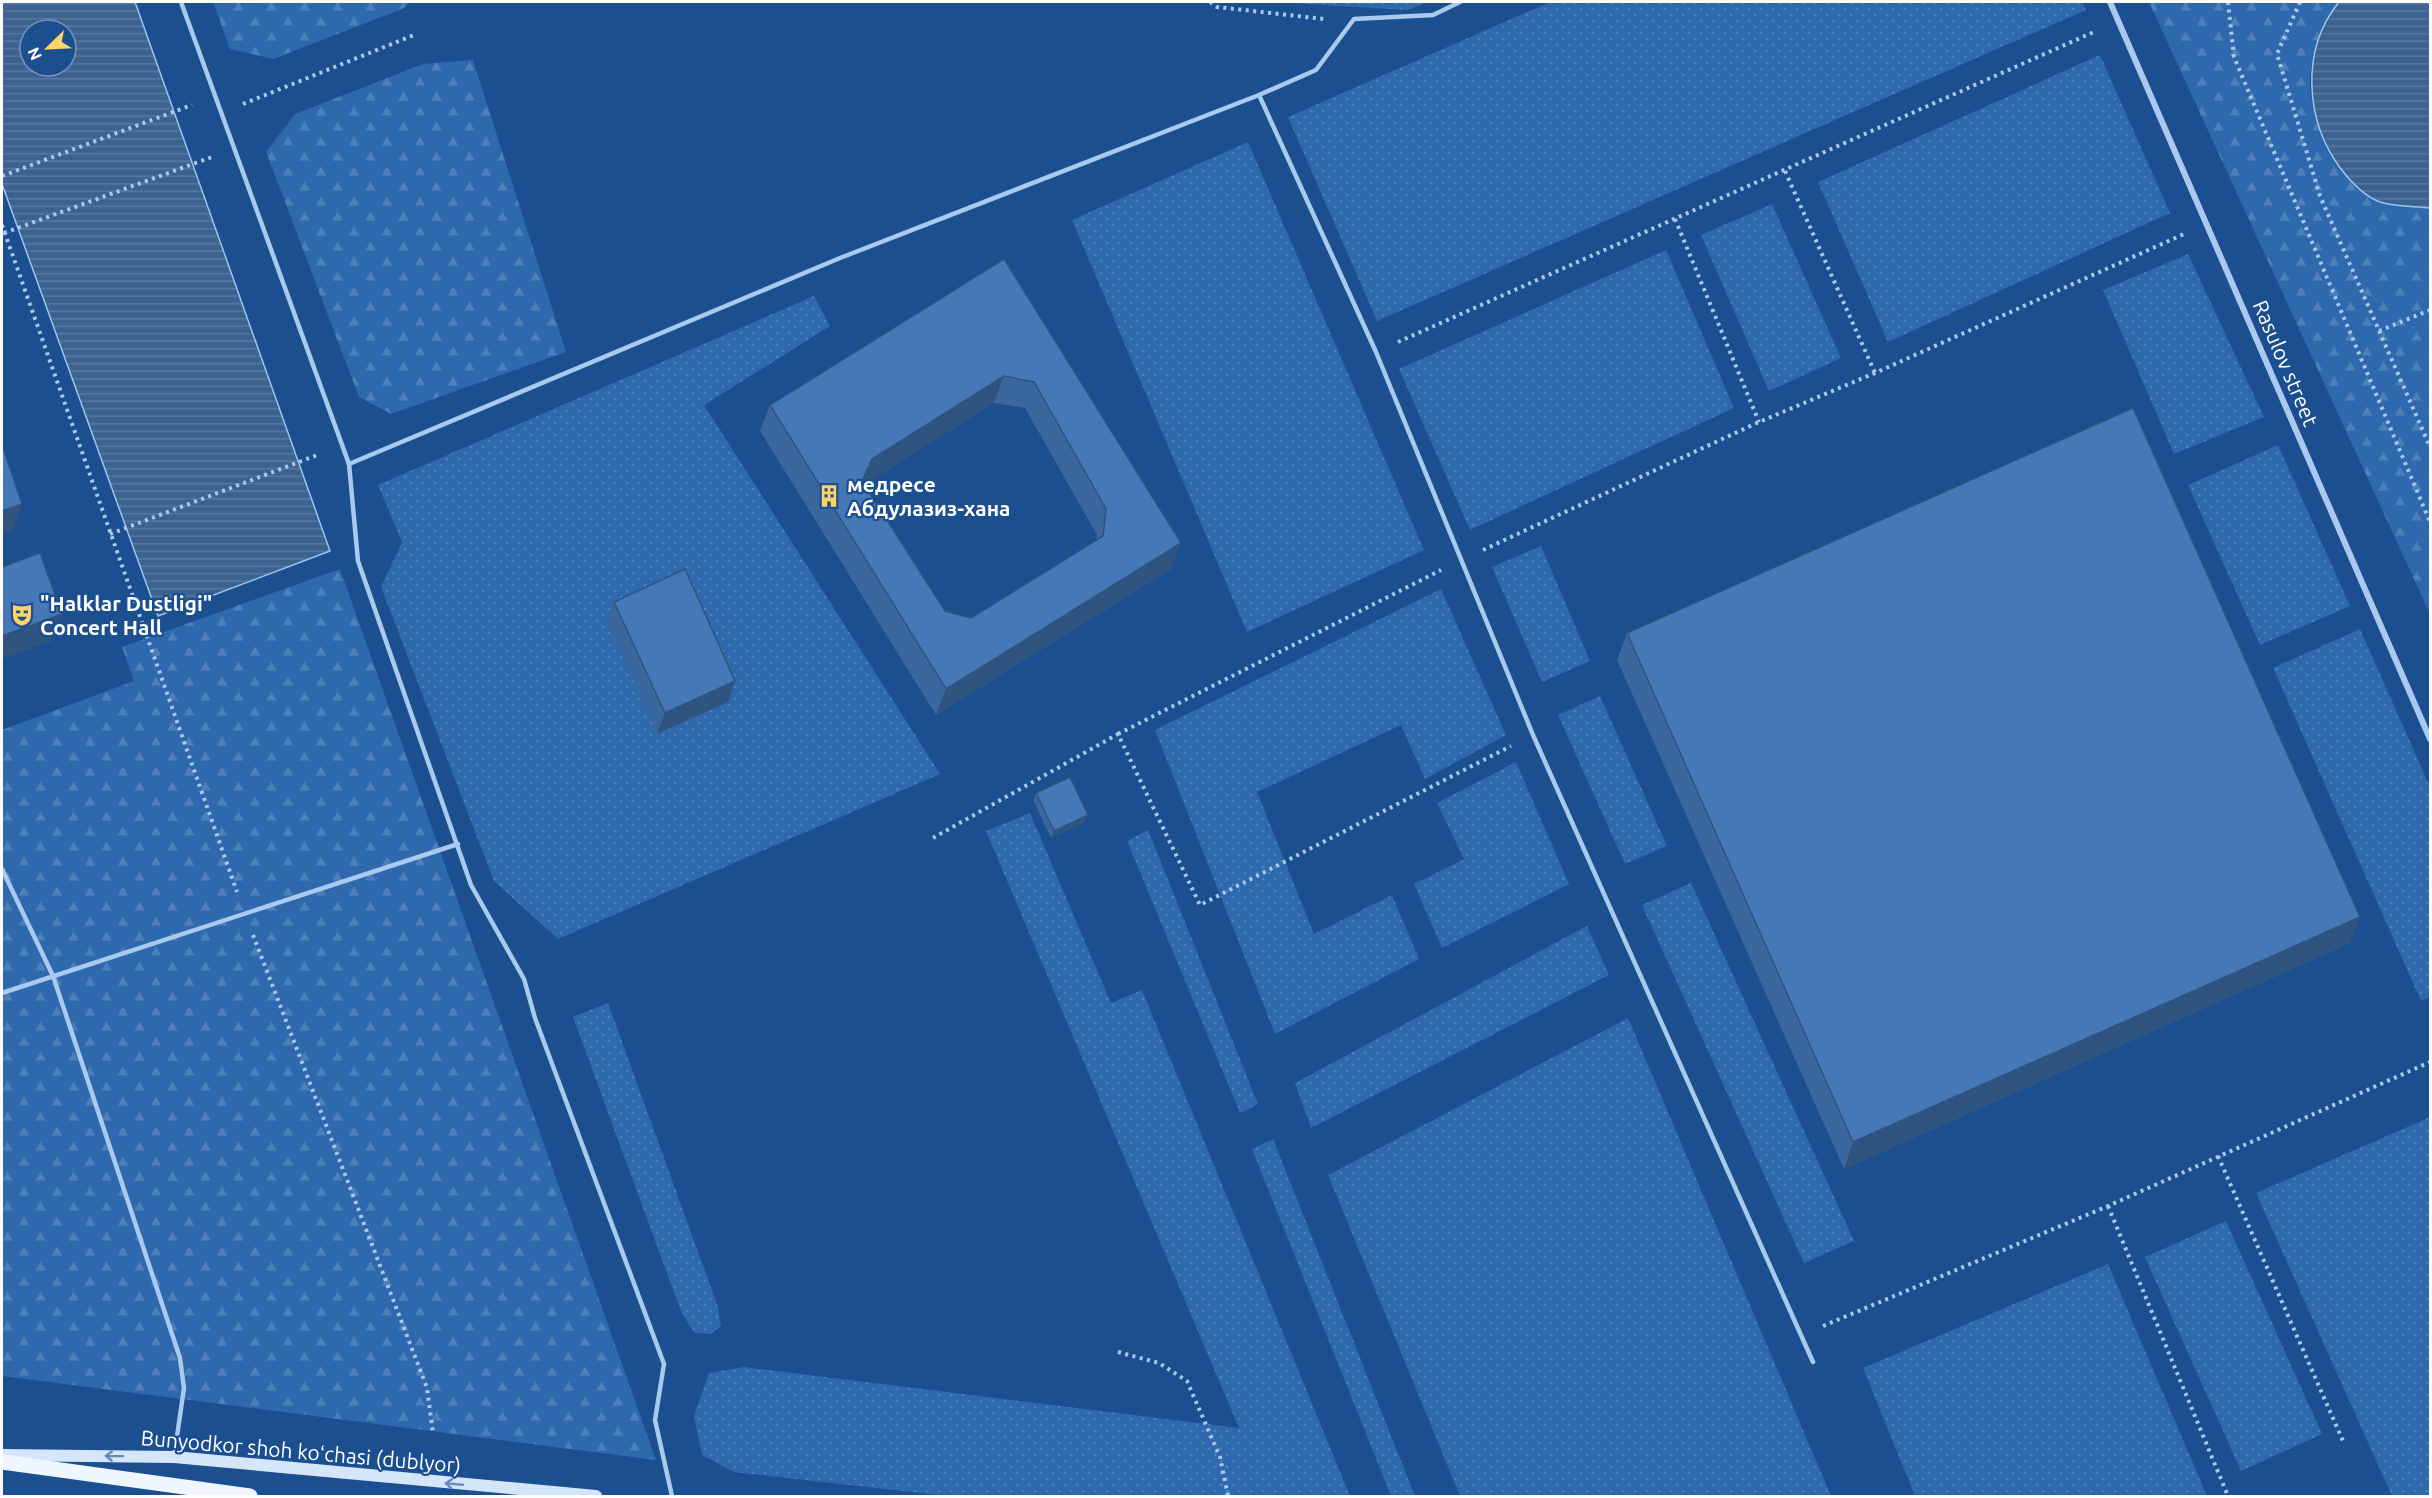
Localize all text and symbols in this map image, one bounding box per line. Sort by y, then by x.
north arrow [18,18,78,78]
text: N [24,45,45,63]
street label: Rasulov street [2249,296,2323,430]
place label: медресе Абдулазиз-хана [847,472,1010,520]
building icon: медресе Абдулазиз-хана [816,483,842,509]
place label: "Halklar Dustligi" Concert Hall [40,591,212,639]
theatre icon: "Halklar Dustligi" Concert Hall [9,602,35,628]
street label: Bunyodkor shoh koʻchasi (dublyor) [140,1425,462,1477]
one-way arrow [104,1451,124,1462]
one-way arrow [445,1478,465,1489]

